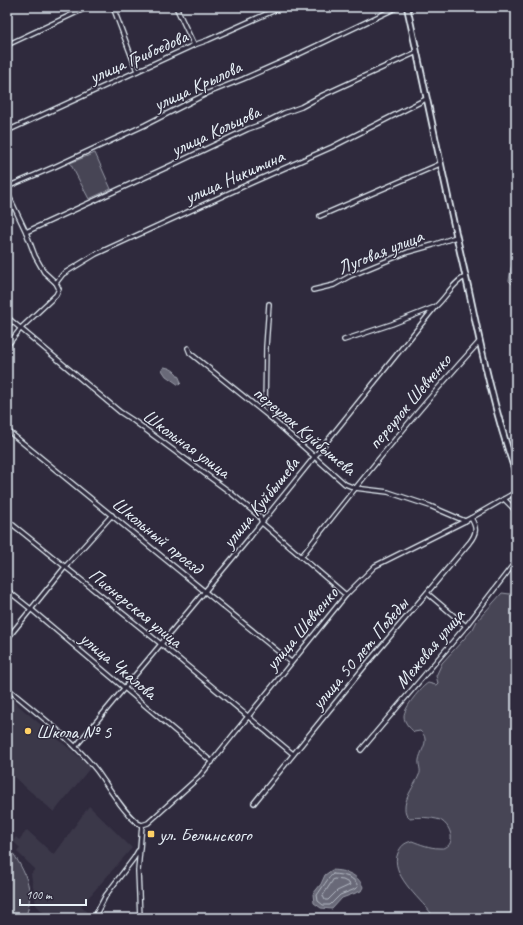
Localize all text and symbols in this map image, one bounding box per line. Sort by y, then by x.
street label: улица Грибоедова [85,24,193,90]
street label: улица Крылова [149,55,246,117]
street label: улица Кольцова [166,99,266,162]
street label: улица Никитина [180,144,290,210]
street label: Луговая улица [334,223,428,280]
street label: переулок Шевченко [363,348,458,454]
street label: переулок Куйбышева [248,381,362,482]
street label: Школьная улица [138,404,237,485]
street label: улица Куйбышева [216,451,306,554]
street label: Школьный проезд [107,492,209,581]
street label: Пионерская улица [84,563,188,654]
street label: улица Шевченко [259,581,344,676]
street label: улица 50 лет Победы [305,591,415,715]
street label: Межевая улица [390,603,471,693]
street label: улица Чкалова [74,626,164,706]
place label: Школа № 5 [36,720,113,744]
marker: Школа № 5 [23,726,33,736]
place label: ул. Белинского [158,823,253,847]
marker: ул. Белинского [146,829,156,839]
scale bar [20,881,86,907]
text: 100 m [26,887,53,903]

